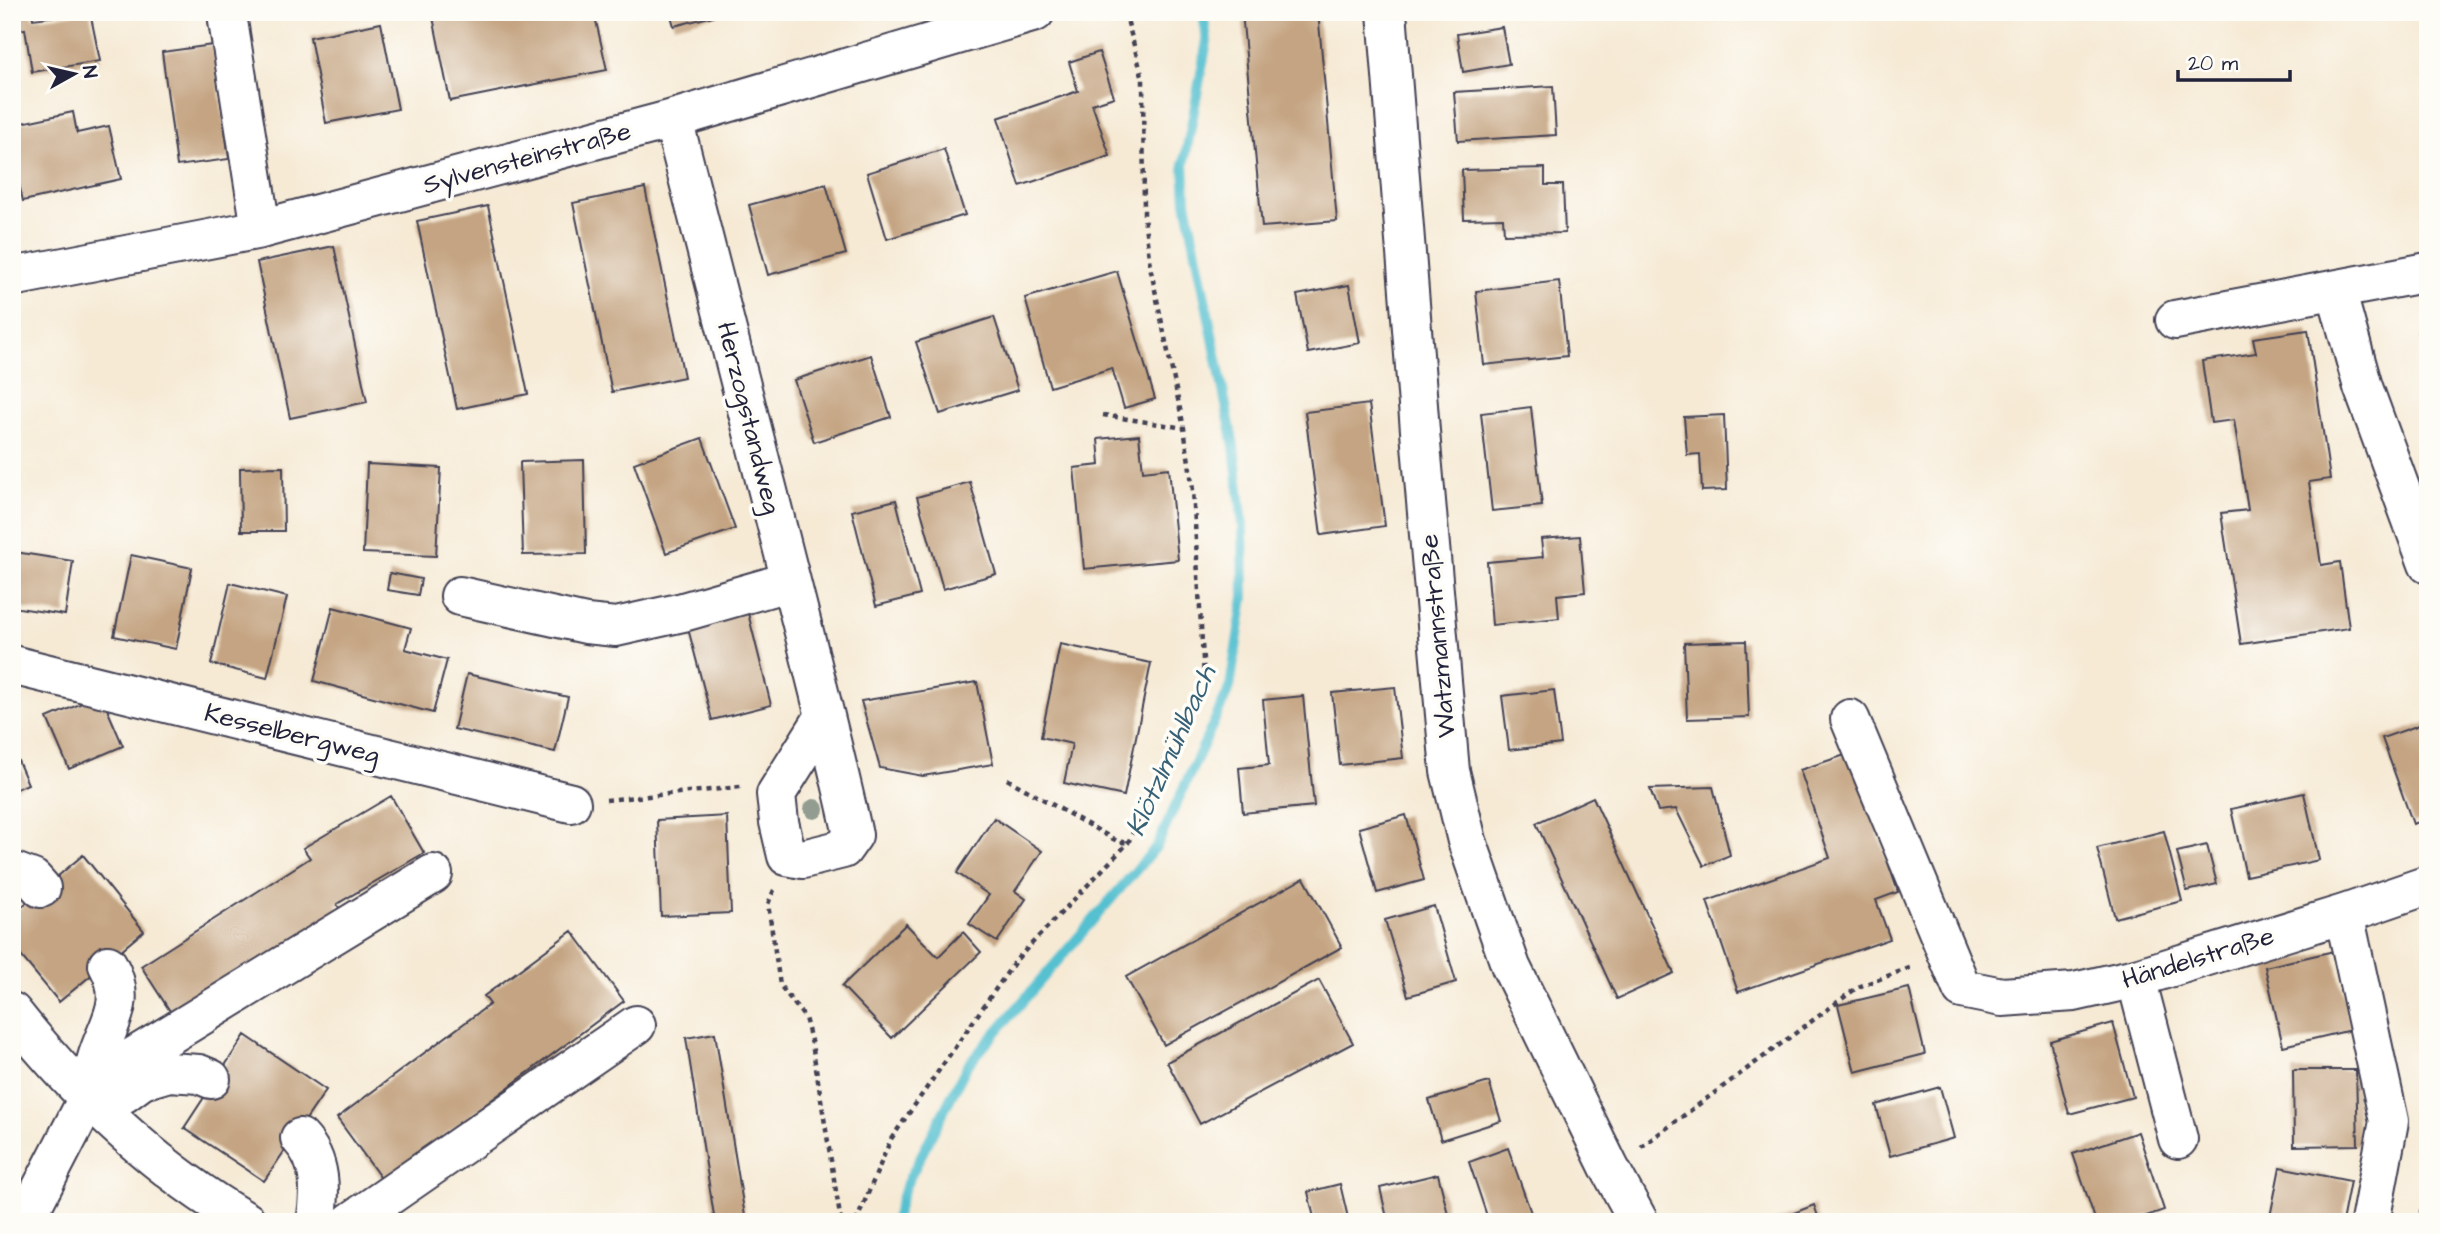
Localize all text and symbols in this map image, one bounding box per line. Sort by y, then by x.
north arrow [38,38,108,108]
scale bar [2178,38,2290,82]
text: 20 m [2188,49,2239,78]
text: N [75,64,104,80]
street label: Sylvensteinstraße [419,113,635,205]
street label: Herzogstandweg [706,318,790,518]
street label: Watzmannstraße [1411,533,1465,739]
water label: Klötzlmühlbach [1116,659,1226,842]
street label: Kesselbergweg [200,695,383,775]
street label: Händelstraße [2118,918,2278,998]

